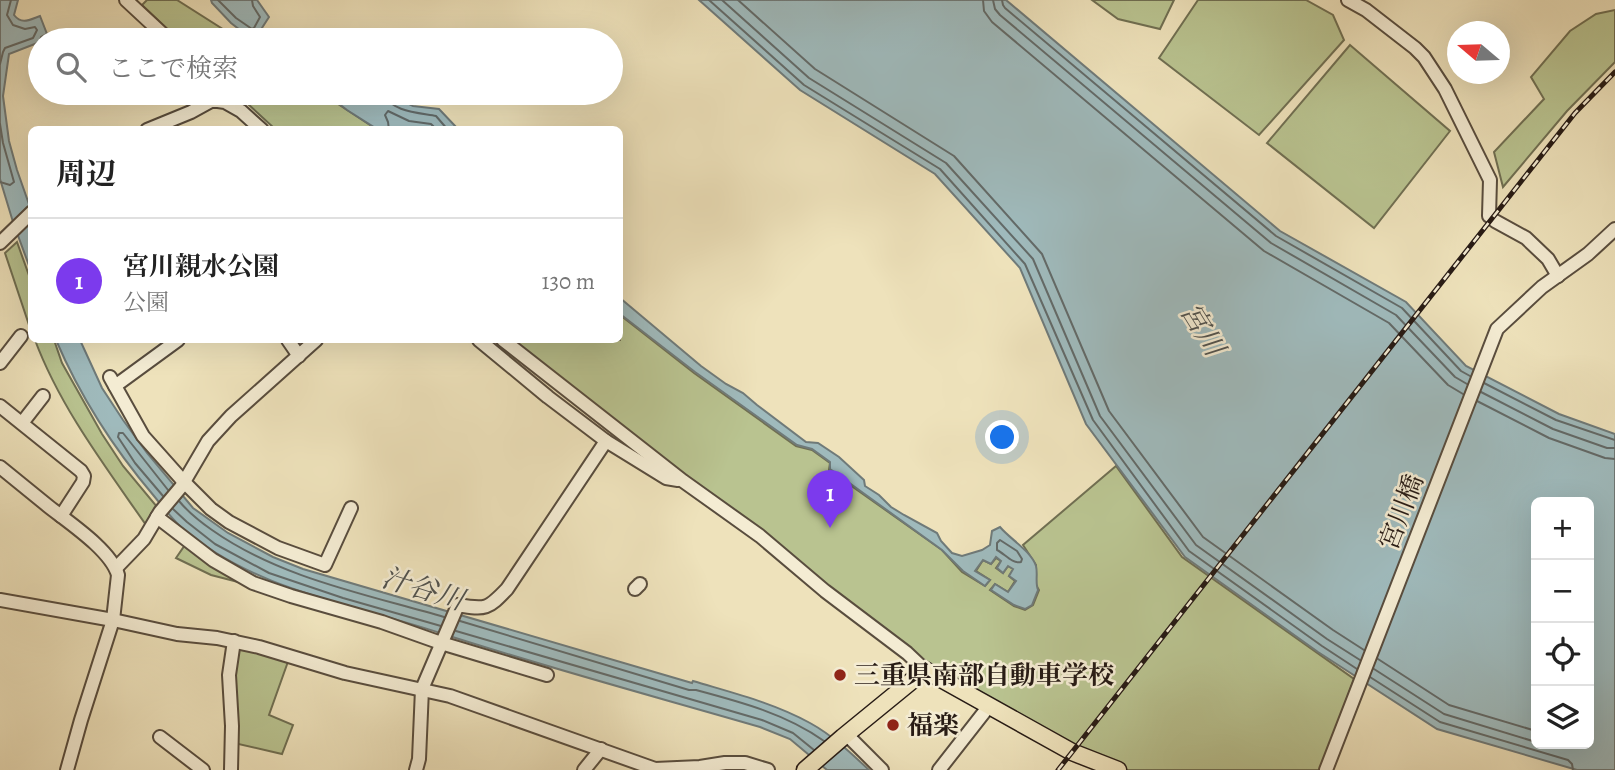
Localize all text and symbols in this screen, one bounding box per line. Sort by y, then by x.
north arrow [1447,21,1510,84]
search box [28,28,623,105]
icon: search [52,48,90,86]
text: ここで検索 [108,51,238,86]
text: 周辺 [56,154,116,194]
text: 宮川親水公園 [123,249,279,284]
text: 1 [75,266,83,297]
text: 130 m [542,266,595,297]
text: 公園 [123,287,169,318]
water label: 宮川 [1171,296,1235,366]
your location [985,420,1019,454]
street label: 宮川橋 [1371,469,1432,555]
pin: 1 [807,470,853,528]
map controls [1531,497,1594,749]
button: + [1531,497,1594,560]
water label: 汁谷川 [377,559,471,620]
button: − [1531,560,1594,623]
button: locate [1531,623,1594,686]
place label: 三重県南部自動車学校 [854,658,1114,693]
marker: 三重県南部自動車学校 [832,667,848,683]
button: layers [1531,686,1594,749]
place label: 福楽 [907,708,959,743]
marker: 福楽 [885,717,901,733]

